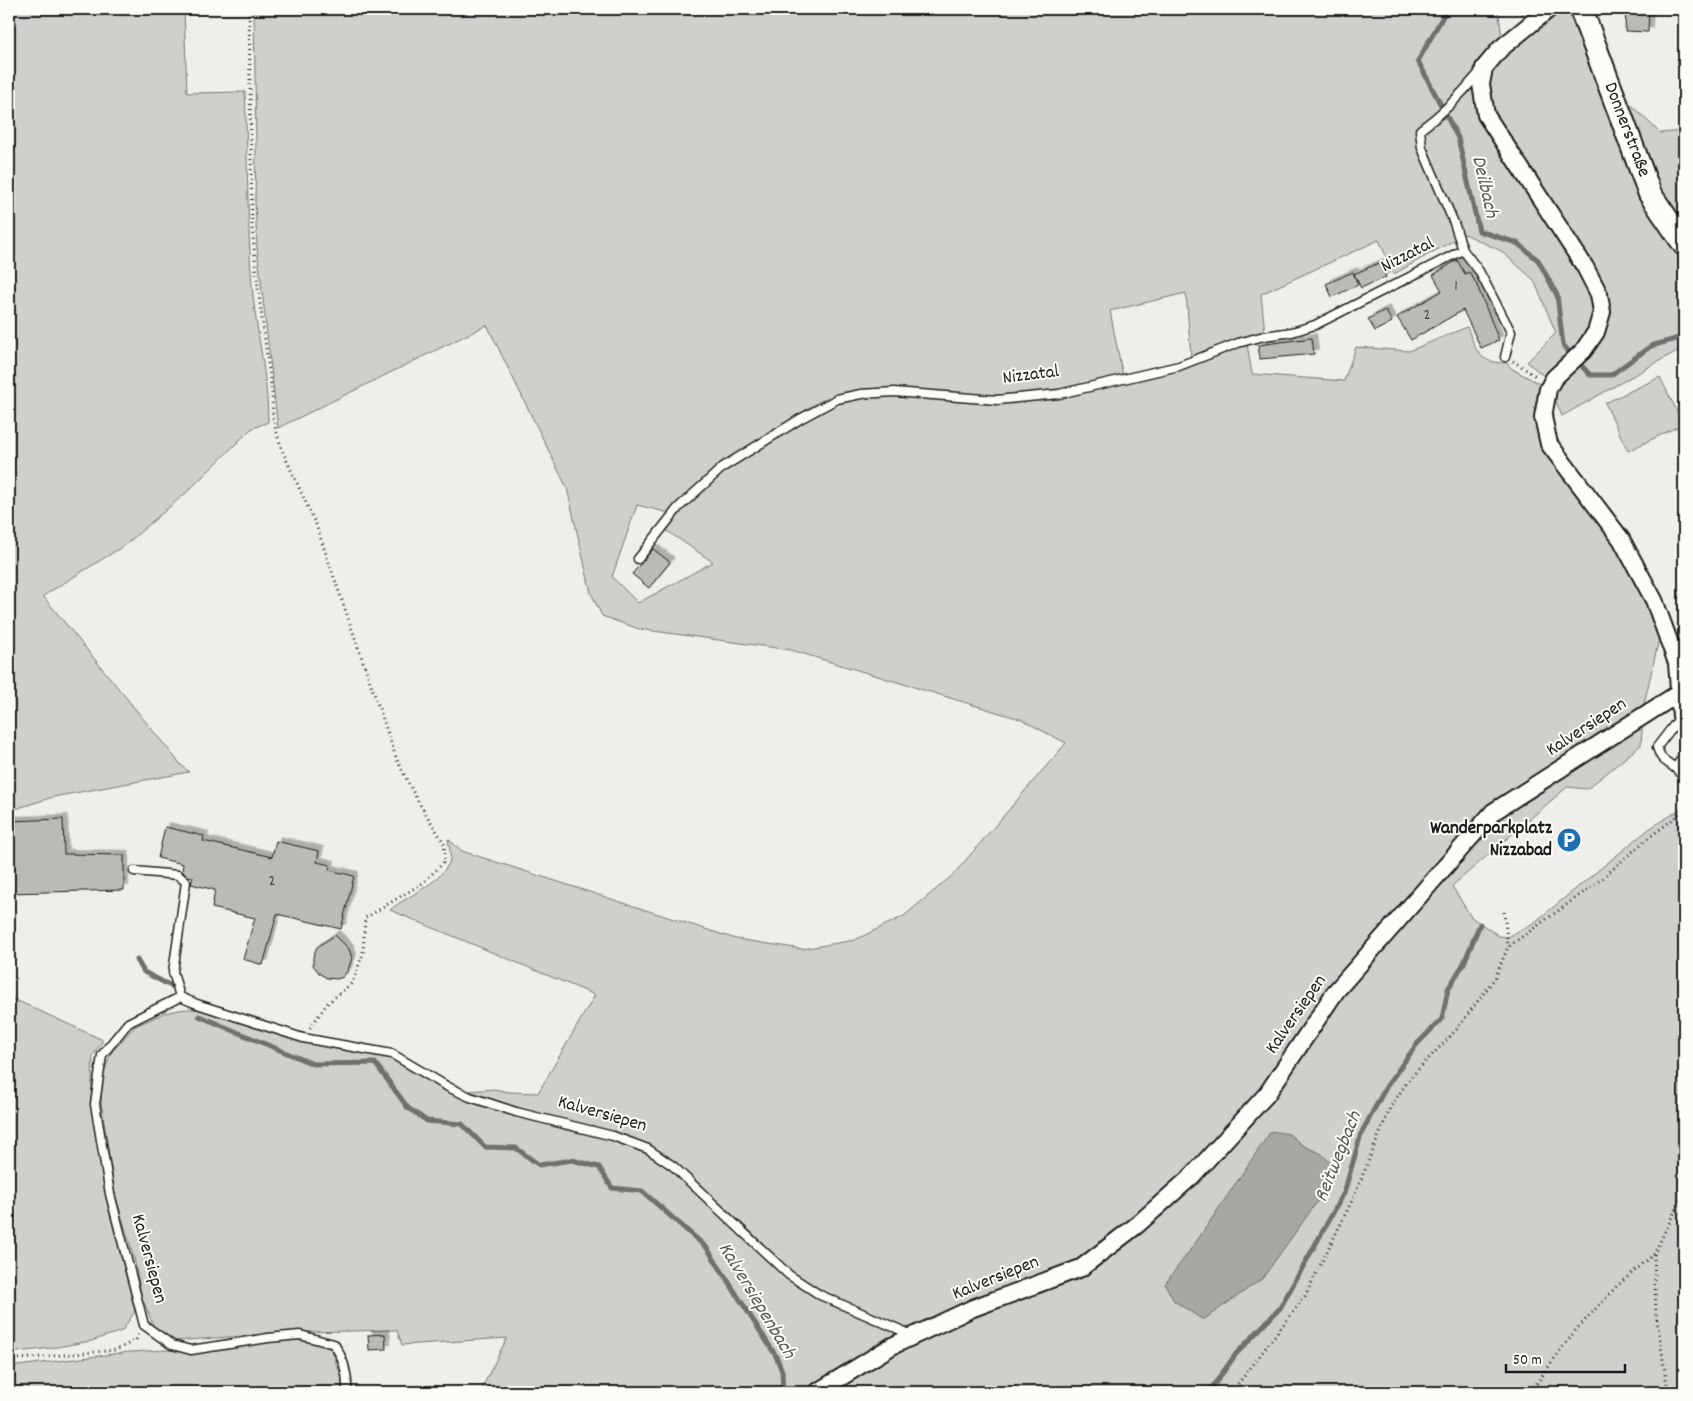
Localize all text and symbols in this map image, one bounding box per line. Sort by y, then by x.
street label: Donnerstraße [1596,79,1656,181]
water label: Deilbach [1463,153,1505,222]
street label: Nizzatal [1377,231,1440,281]
house number: 1 [1454,275,1458,298]
house number: 2 [1424,304,1431,327]
street label: Nizzatal [1001,359,1061,393]
street label: Kalversiepen [1541,692,1633,764]
place label: Wanderparkplatz Nizzabad [1430,816,1553,865]
parking icon: Wanderparkplatz Nizzabad [1556,827,1582,853]
house number: 2 [269,870,276,893]
street label: Kalversiepen [1260,970,1334,1060]
street label: Kalversiepen [554,1089,650,1141]
water label: Reitwegbach [1308,1107,1370,1206]
street label: Kalversiepen [123,1211,173,1307]
water label: Kalversiepenbach [710,1238,802,1365]
street label: Kalversiepen [949,1249,1043,1309]
scale bar [1506,1341,1624,1373]
text: 50 m [1513,1350,1542,1372]

